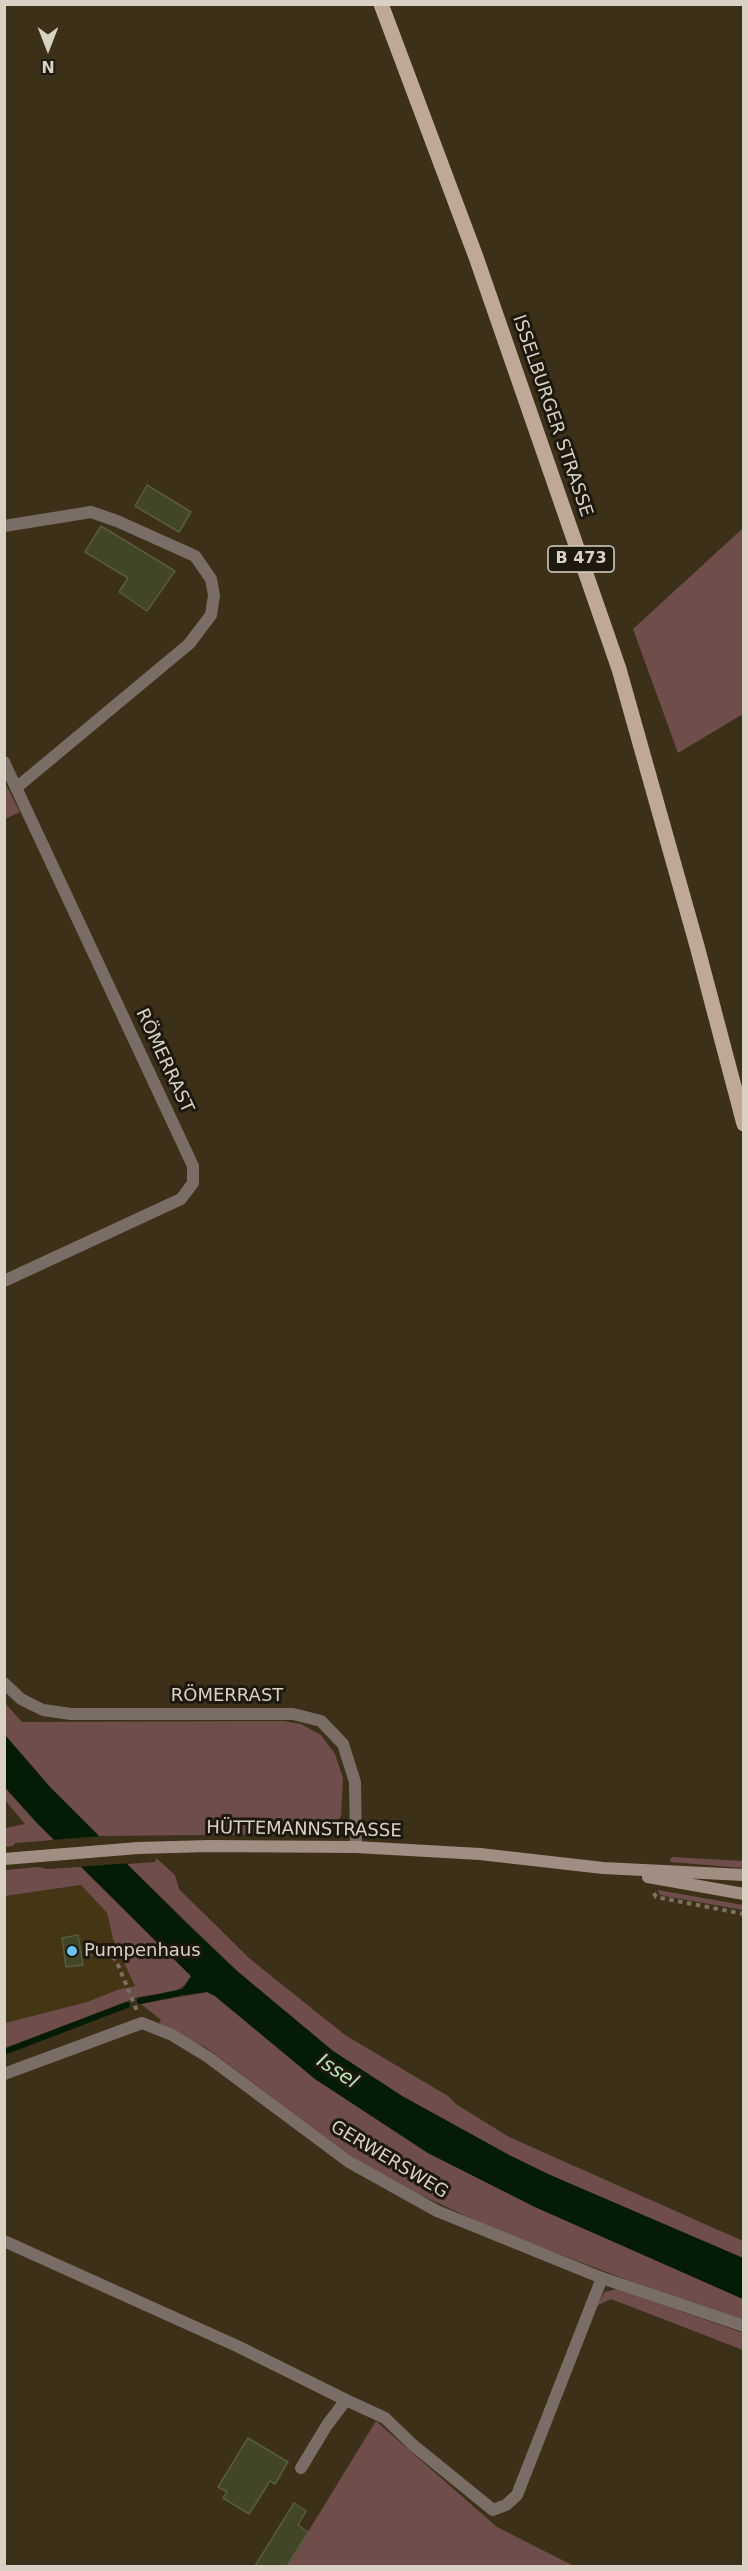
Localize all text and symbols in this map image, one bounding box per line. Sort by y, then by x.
north arrow [18,18,78,78]
text: N [41,57,55,76]
street label: ISSELBURGER STRASSE [507,312,597,520]
road number: B 473 [548,546,614,572]
street label: RÖMERRAST [130,1005,198,1117]
street label: RÖMERRAST [171,1685,283,1707]
street label: HÜTTEMANNSTRASSE [206,1817,402,1843]
place label: Pumpenhaus [84,1940,201,1962]
marker: Pumpenhaus [65,1944,79,1958]
water label: Issel [312,2050,362,2094]
street label: GERWERSWEG [326,2116,452,2204]

